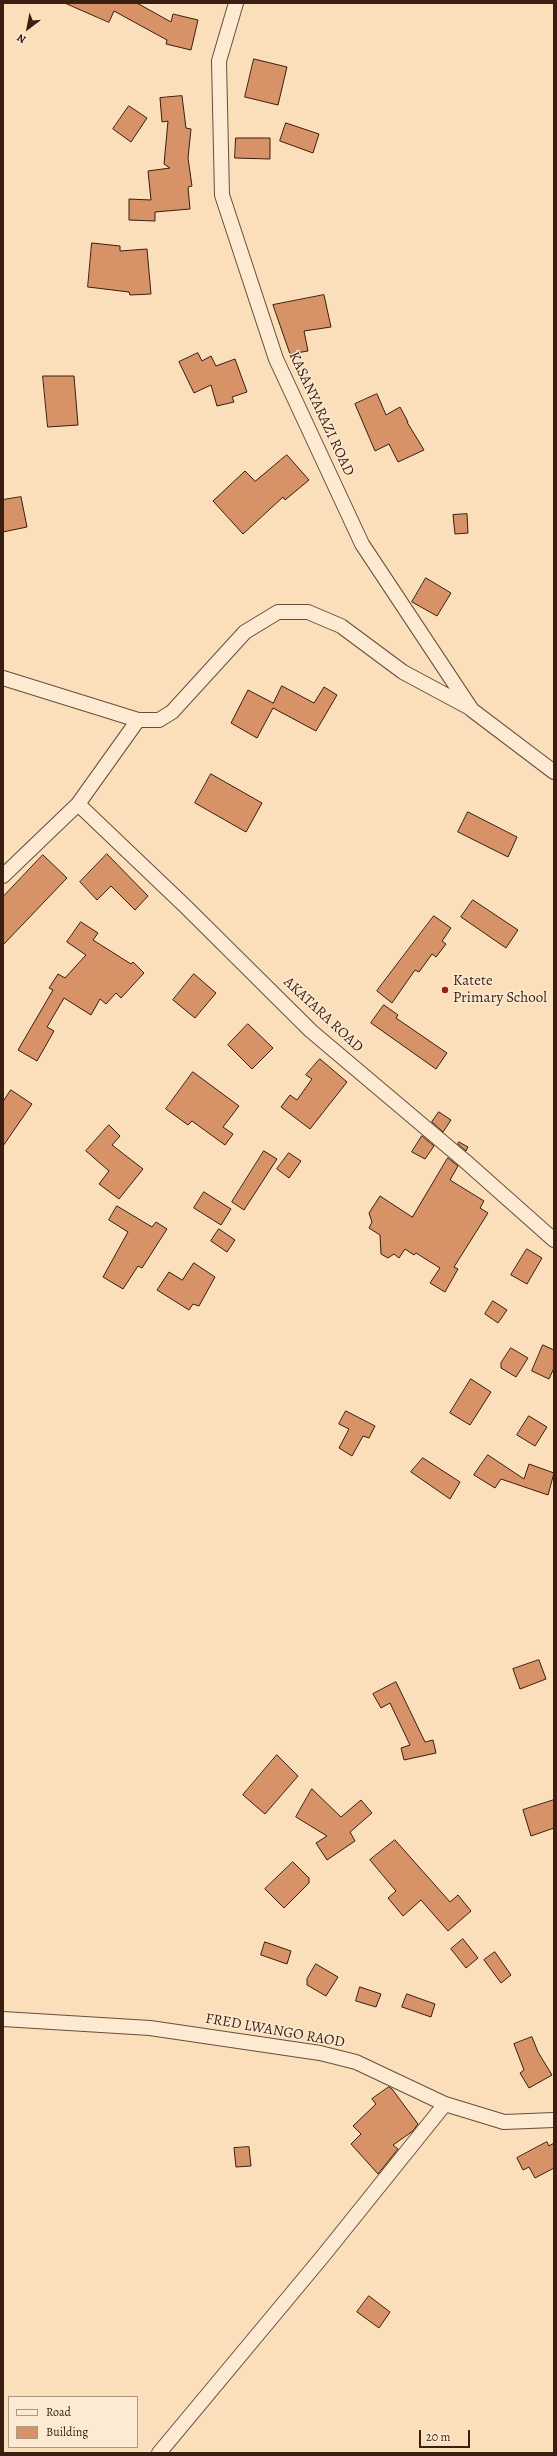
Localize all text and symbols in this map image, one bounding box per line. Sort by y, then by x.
north arrow [8,8,48,48]
text: N [14,30,29,47]
street label: KASANYARAZI ROAD [284,349,358,479]
place label: Katete Primary School [453,972,547,1007]
street label: AKATARA ROAD [279,974,367,1056]
marker: Katete Primary School [440,985,450,995]
street label: FRED LWANGO RAOD [204,2010,346,2052]
legend [8,2396,138,2448]
text: Road [46,2404,71,2420]
scale bar [421,2422,472,2448]
text: Building [46,2424,88,2440]
text: 20 m [426,2429,450,2445]

